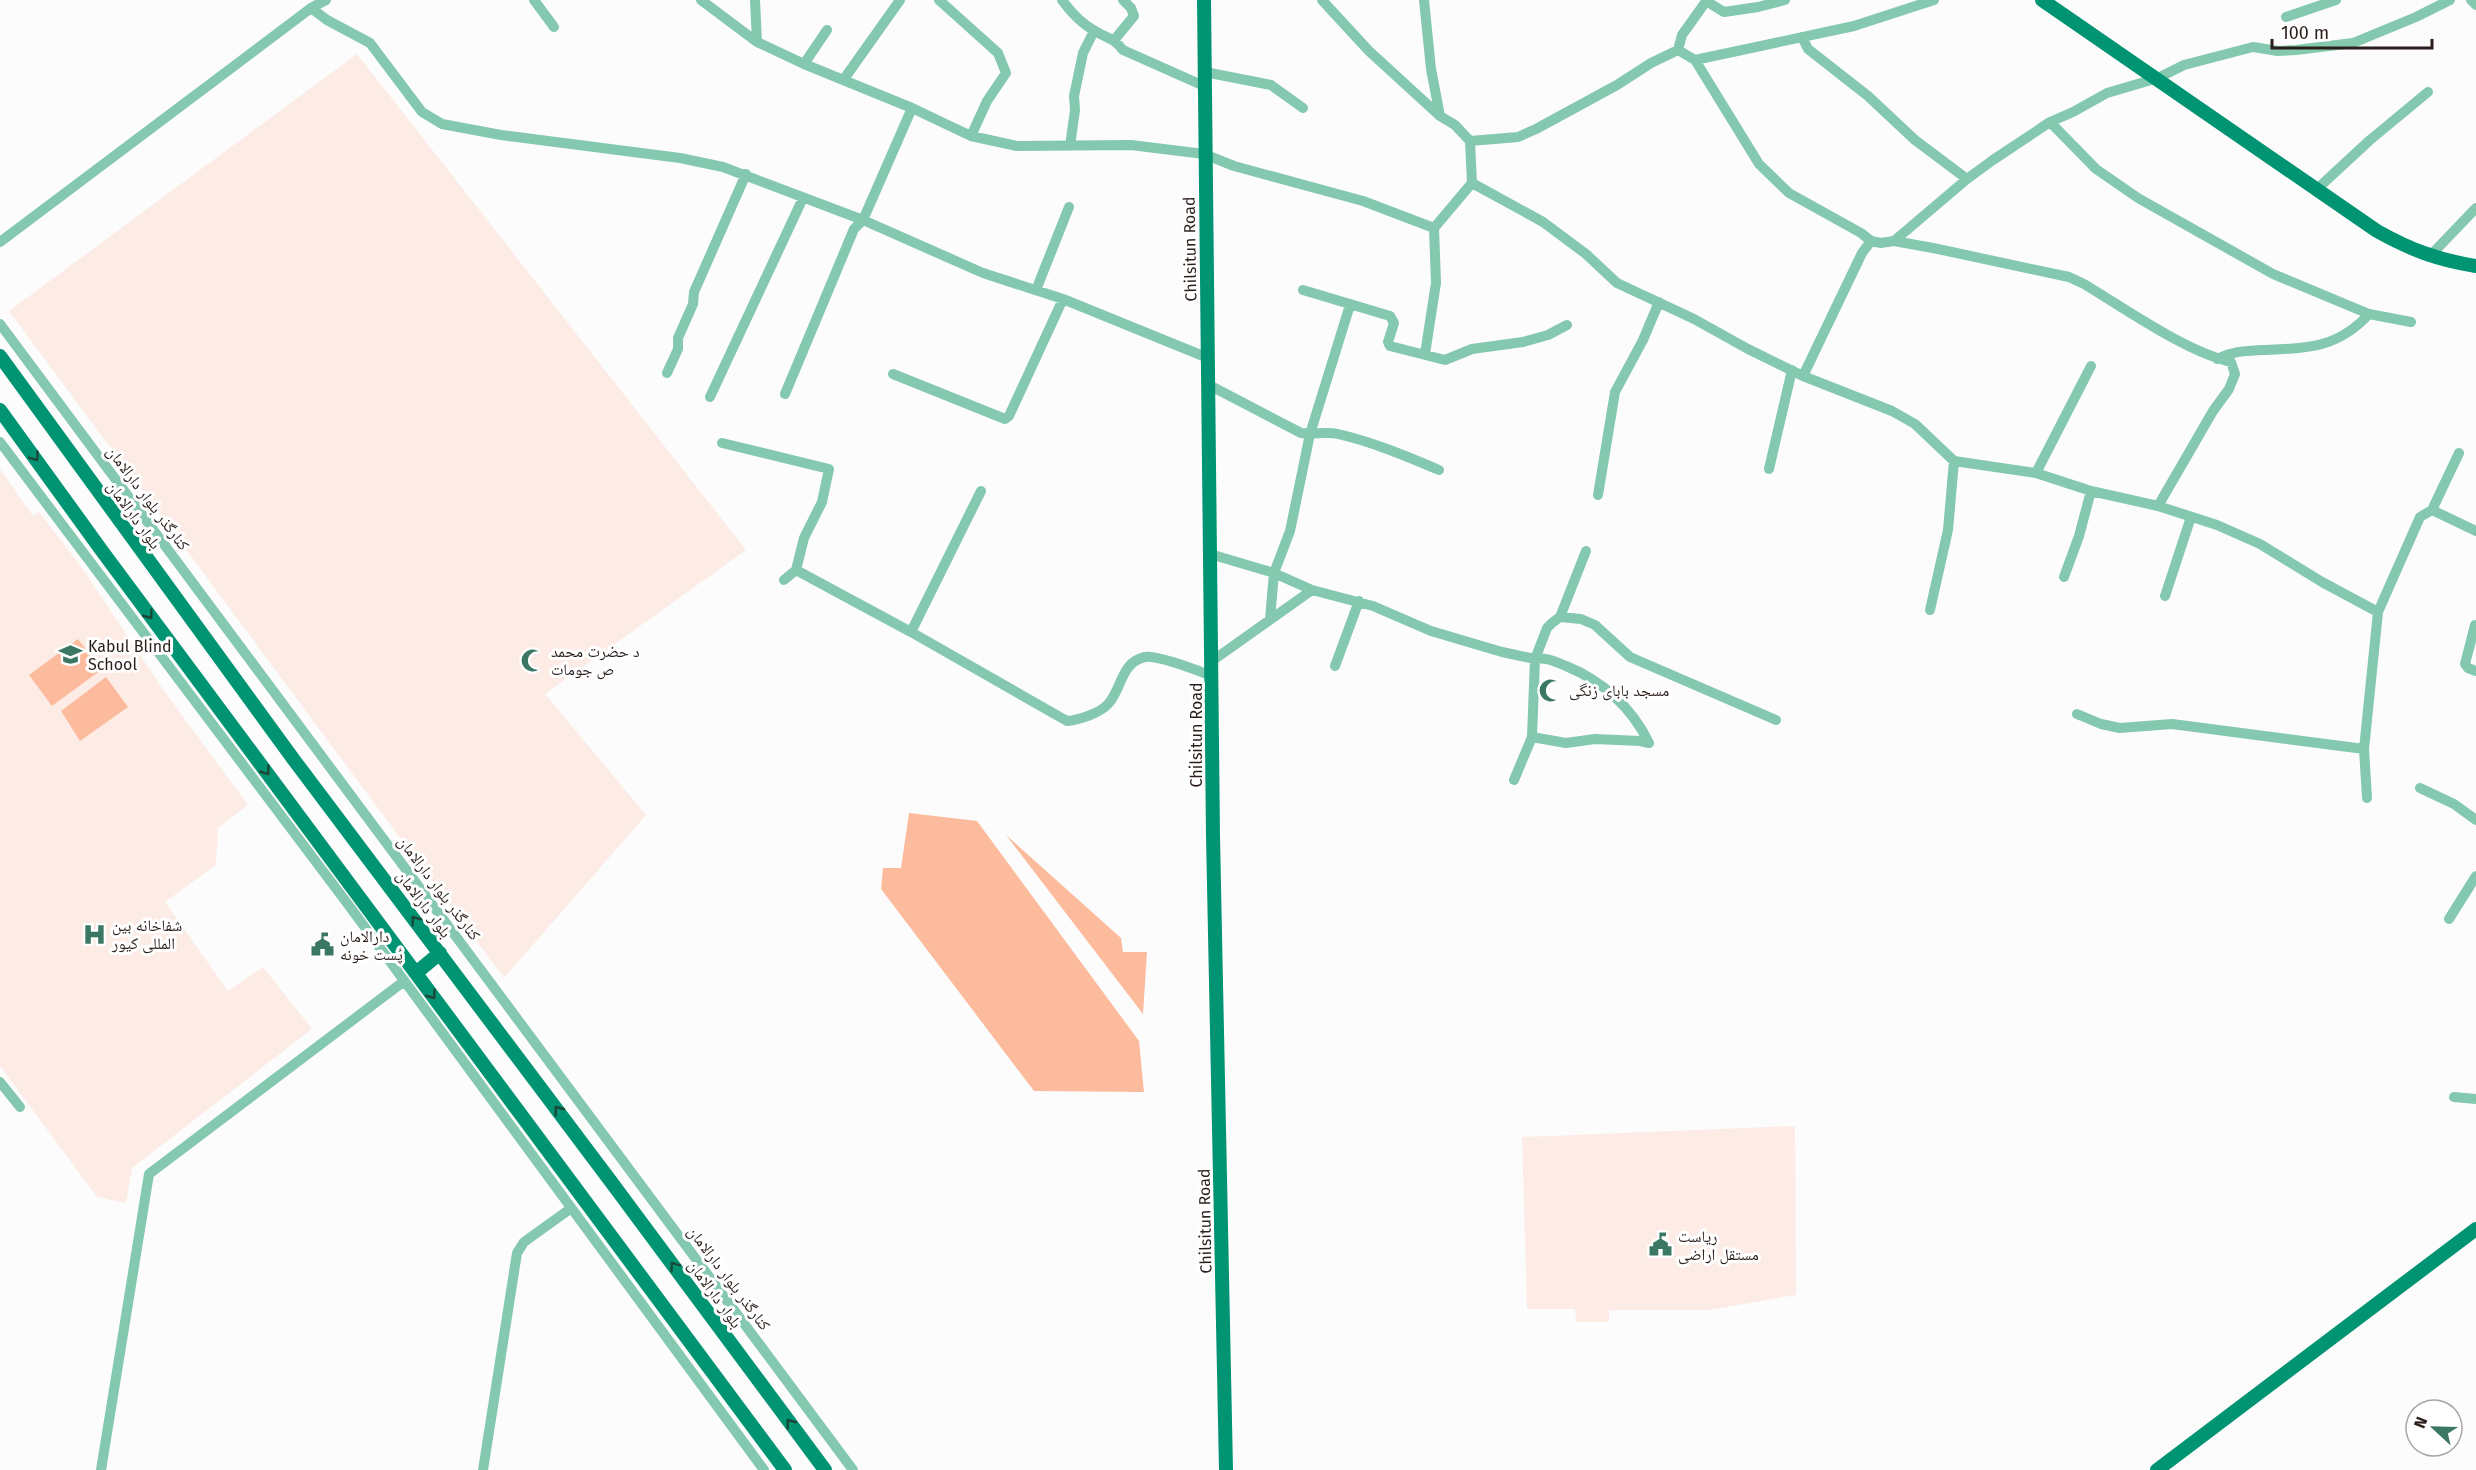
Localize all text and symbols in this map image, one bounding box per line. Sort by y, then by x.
scale bar [2272,12,2432,50]
text: 100 m [2281,22,2329,44]
street label: Chilsitun Road [1180,196,1200,302]
street label: کنارگذر بلوار دارالامان [103,442,193,554]
one-way arrow [27,450,38,461]
street label: بلوار دارالامان [103,477,165,553]
one-way arrow [142,608,153,619]
place label: Kabul Blind School [88,637,172,674]
school or university icon: Kabul Blind School [57,642,83,668]
place label: د حضرت محمد ص جومات [551,642,640,680]
mosque icon: د حضرت محمد ص جومات [520,647,546,673]
mosque icon: مسجد بابای زنگی [1538,677,1564,703]
place label: مسجد بابای زنگی [1569,681,1669,701]
street label: Chilsitun Road [1187,683,1206,787]
one-way arrow [259,764,270,775]
street label: کنارگذر بلوار دارالامان [394,832,484,944]
street label: بلوار دارالامان [392,866,456,942]
place label: شفاخانه بین المللی کیور [111,916,182,954]
one-way arrow [412,916,423,927]
hospital icon: شفاخانه بین المللی کیور [81,921,107,947]
place label: دارالامان پُست خونه [340,927,403,964]
public building icon: دارالامان پُست خونه [309,932,335,958]
one-way arrow [425,988,436,999]
one-way arrow [554,1105,565,1116]
street label: Chilsitun Road [1195,1168,1215,1274]
street label: کنارگذر بلوار دارالامان [684,1222,774,1334]
place label: ریاست مستقل اراضی [1678,1227,1759,1265]
public building icon: ریاست مستقل اراضی [1647,1232,1673,1258]
street label: بلوار دارالامان [684,1256,746,1332]
one-way arrow [670,1262,681,1273]
north arrow [2404,1398,2464,1458]
text: N [2410,1414,2431,1431]
one-way arrow [786,1419,797,1430]

